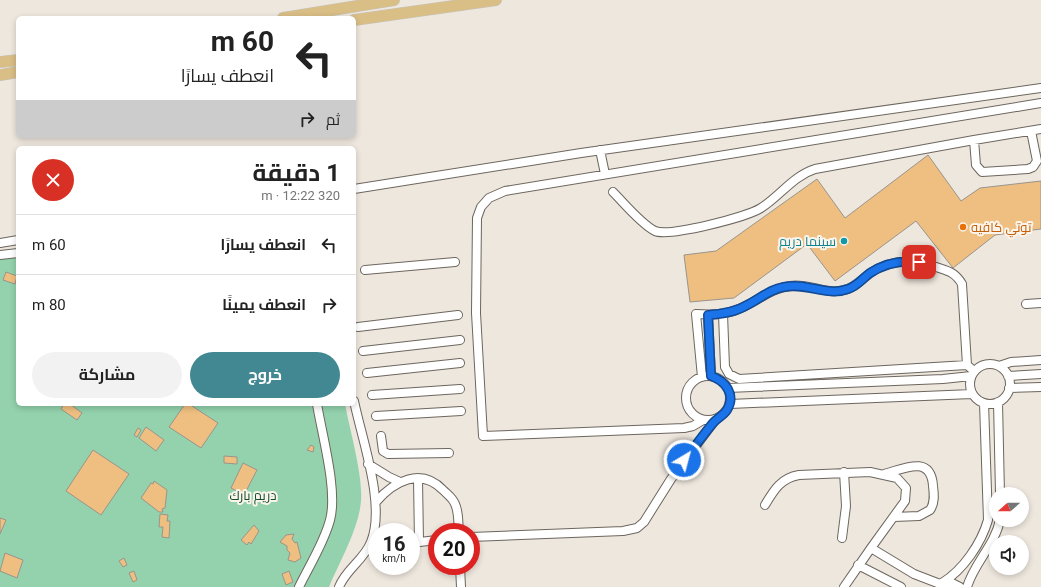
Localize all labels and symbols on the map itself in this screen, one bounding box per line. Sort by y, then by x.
place label: توتي كافيه [971,220,1032,238]
marker: توتي كافيه [958,222,968,232]
place label: سينما دريم [779,234,836,251]
marker: سينما دريم [839,236,849,246]
pin [902,245,936,279]
position arrow [663,439,705,481]
north arrow [989,487,1029,527]
park label: دريم بارك [230,488,276,505]
speed limit sign: 20 [428,523,480,575]

